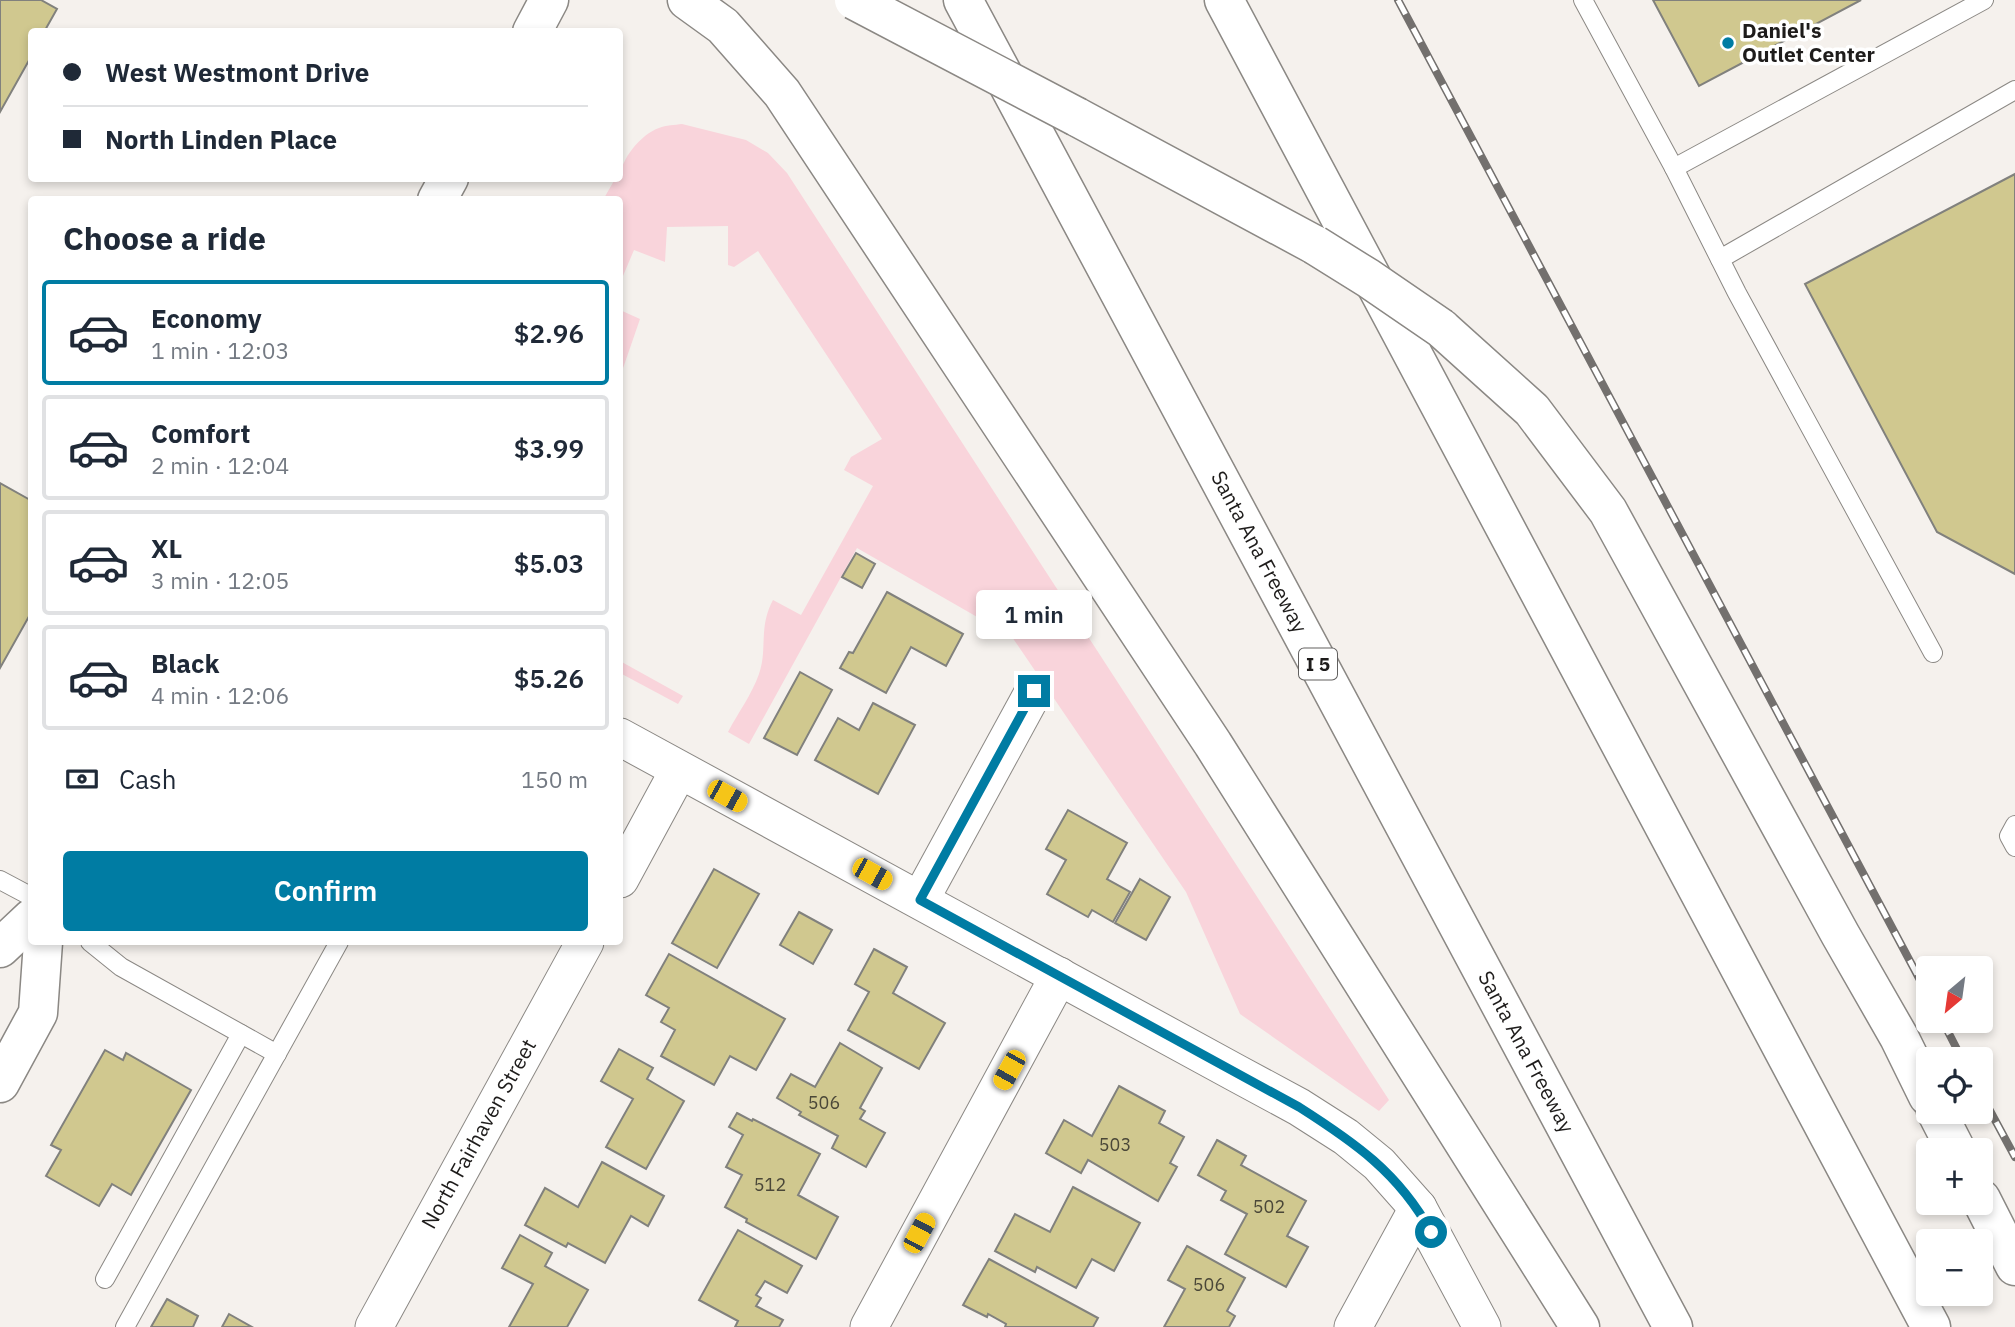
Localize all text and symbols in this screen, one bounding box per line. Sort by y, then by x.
place label: Daniel's Outlet Center [1742,16,1875,68]
marker: Daniel's Outlet Center [1720,35,1736,51]
text: West Westmont Drive [105,55,369,89]
text: North Linden Place [105,122,337,156]
text: Choose a ride [63,217,266,259]
icon: car [67,301,130,364]
text: Economy [151,301,262,335]
text: $2.96 [514,316,584,350]
text: 1 min · 12:03 [151,335,289,365]
icon: car [67,416,130,479]
text: Comfort [151,416,250,450]
text: $3.99 [514,431,584,465]
text: 2 min · 12:04 [151,450,289,480]
street label: Santa Ana Freeway [1205,466,1315,638]
icon: car [67,531,130,594]
text: XL [151,531,182,565]
text: $5.03 [514,546,584,580]
text: 3 min · 12:05 [151,565,289,595]
callout: 1 min [976,590,1092,638]
text: 1 min [1004,599,1064,629]
icon: car [67,646,130,709]
text: Black [151,646,219,680]
road number: I 5 [1299,649,1337,680]
text: $5.26 [514,661,584,695]
route end [1018,675,1050,707]
text: 4 min · 12:06 [151,680,289,710]
icon: cash [63,760,101,798]
text: Cash [119,762,176,796]
text: 150 m [521,764,588,794]
car [704,777,751,815]
button: Confirm [63,851,588,931]
car [849,855,896,893]
north arrow [1916,956,1993,1032]
map controls [1916,956,1993,1306]
street label: Santa Ana Freeway [1472,966,1582,1138]
street label: North Fairhaven Street [414,1034,542,1233]
car [990,1047,1029,1093]
button: locate [1916,1047,1993,1124]
house number: 506 [808,1091,840,1114]
house number: 503 [1099,1133,1131,1156]
button: + [1916,1138,1993,1215]
house number: 512 [754,1173,786,1196]
house number: 502 [1253,1195,1285,1218]
car [900,1210,939,1256]
route start [1415,1216,1447,1248]
button: − [1916,1229,1993,1306]
house number: 506 [1193,1273,1225,1296]

